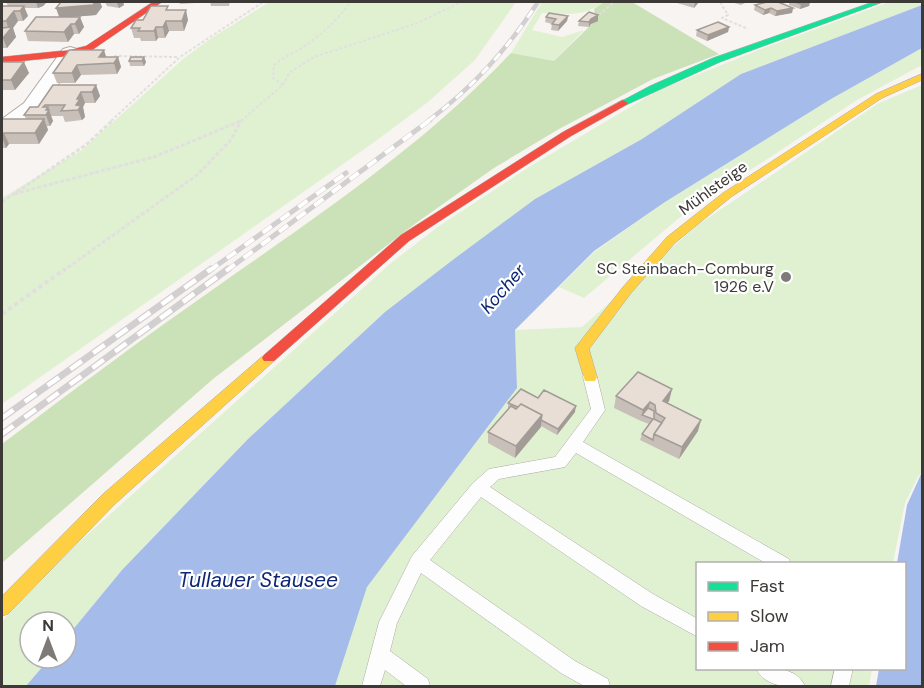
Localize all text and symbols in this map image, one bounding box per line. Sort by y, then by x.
street label: Mühlsteige [675,156,751,220]
water label: Kocher [475,258,532,319]
place label: SC Steinbach-Comburg 1926 e.V [597,258,774,297]
marker: SC Steinbach-Comburg 1926 e.V [779,270,793,284]
legend [696,562,906,670]
water label: Tullauer Stausee [178,566,338,594]
text: Fast [750,574,785,598]
text: Slow [750,604,789,628]
north arrow [18,610,78,670]
text: N [42,615,54,636]
text: Jam [750,634,785,658]

